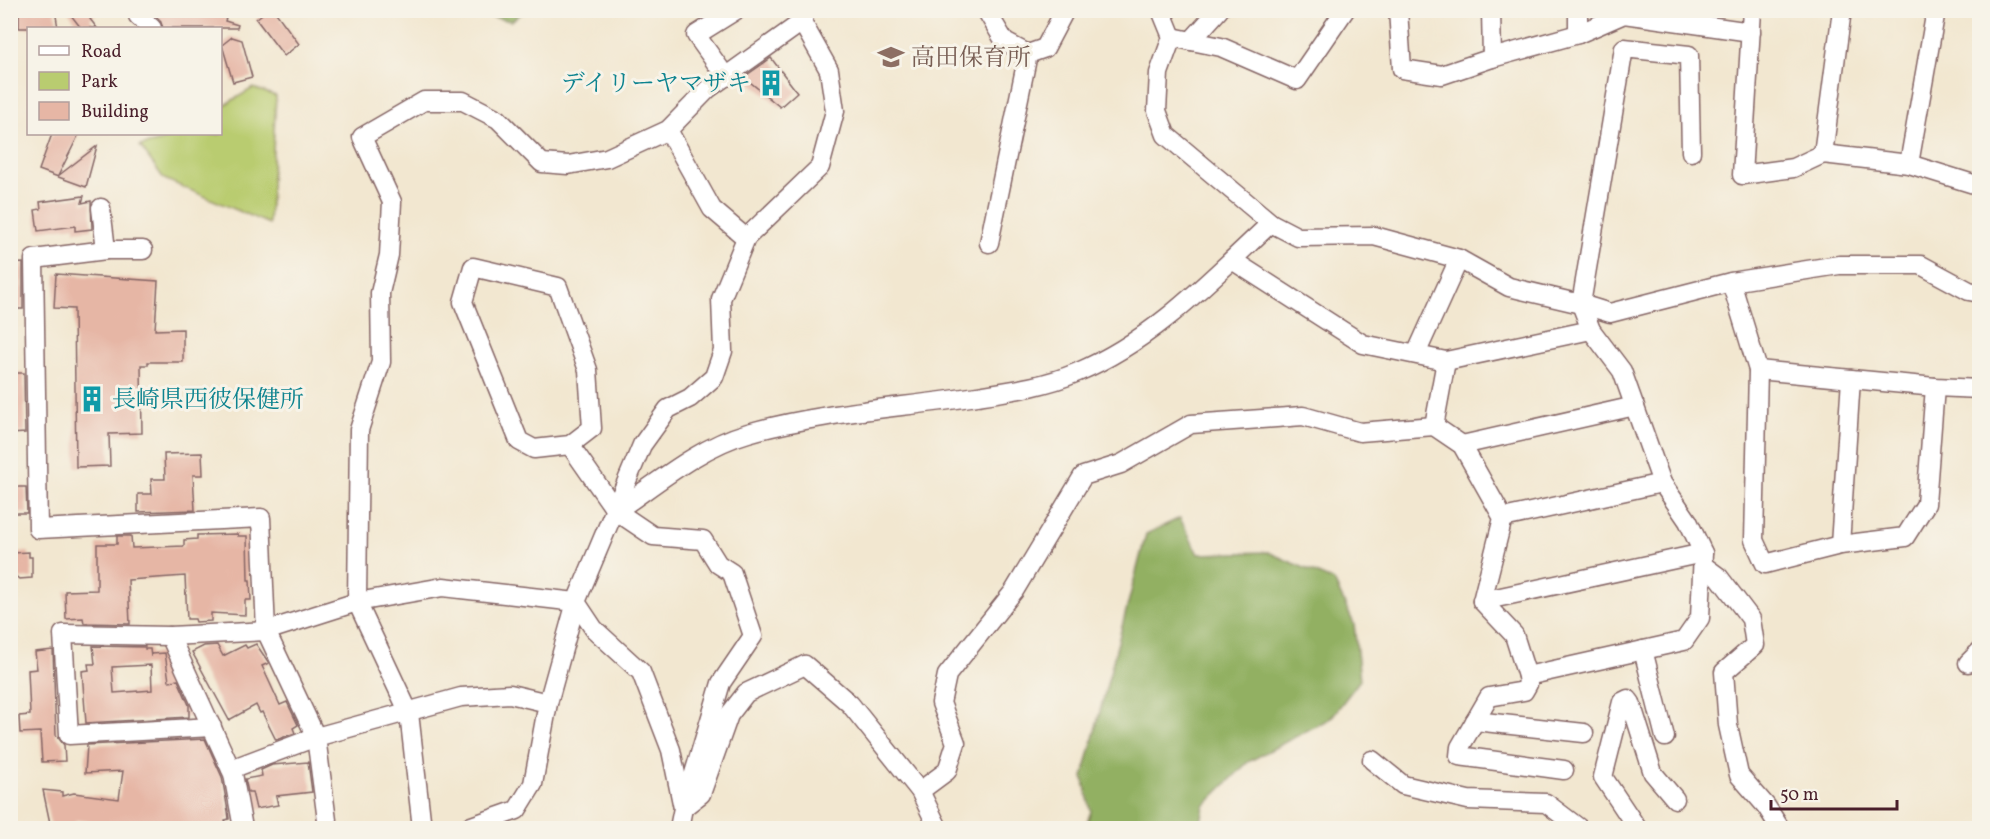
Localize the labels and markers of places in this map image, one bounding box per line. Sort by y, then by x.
school or university icon: 高田保育所 [876,42,906,72]
place label: 高田保育所 [911,42,1031,76]
place label: デイリーヤマザキ [561,68,751,102]
building icon: デイリーヤマザキ [756,68,786,98]
building icon: 長崎県西彼保健所 [77,384,107,414]
place label: 長崎県西彼保健所 [112,384,304,418]

